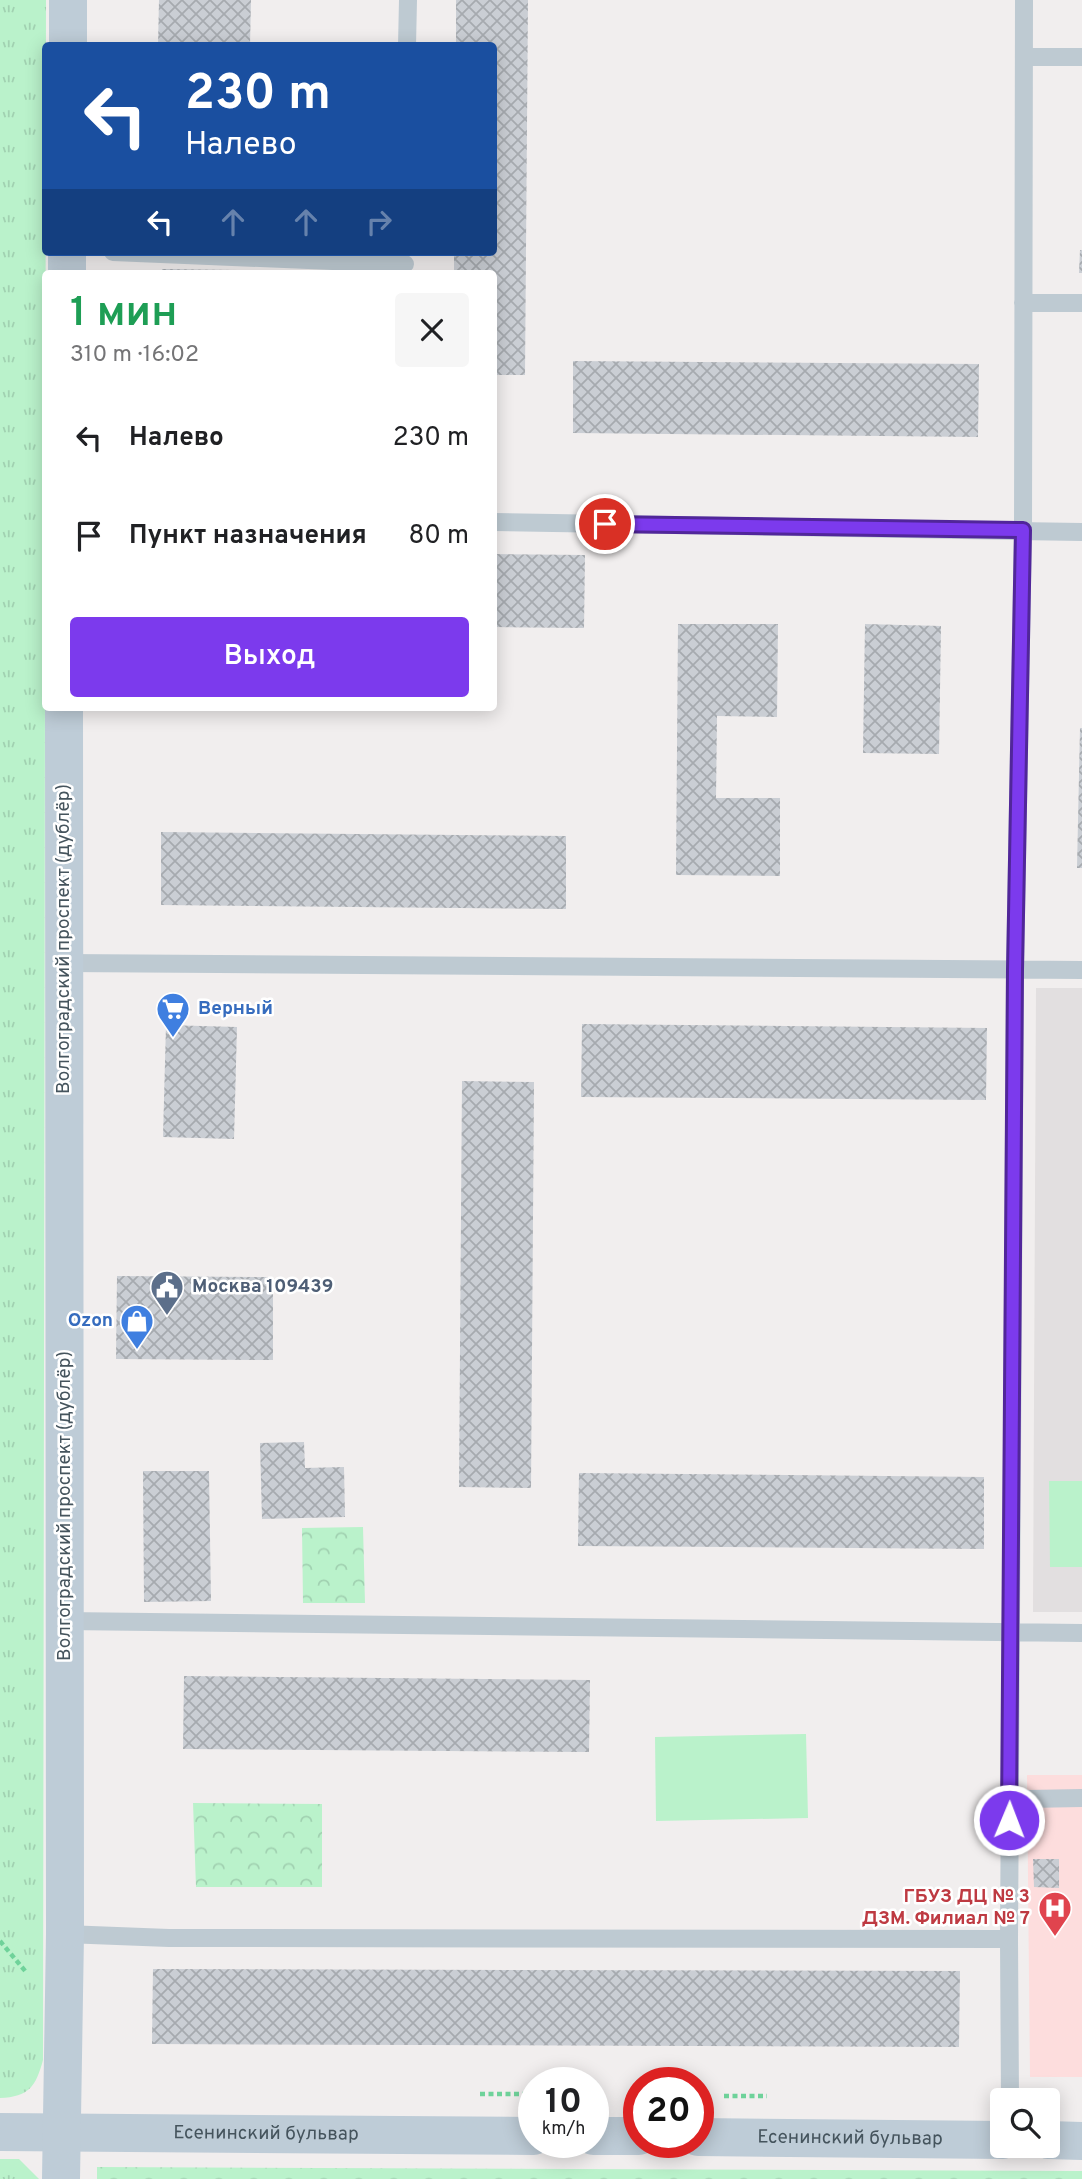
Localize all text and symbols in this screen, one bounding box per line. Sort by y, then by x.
text: 230 m [185,65,331,127]
icon: left [70,70,161,161]
text: Налево [185,126,297,166]
icon: left [141,203,179,241]
icon: ahead [214,203,252,241]
icon: ahead [287,203,325,241]
icon: right [360,203,398,241]
text: 1 мин [70,288,177,341]
button: close [395,293,469,367]
text: 310 m · 16:02 [70,341,199,370]
icon: left [70,419,108,457]
text: Налево [129,422,224,455]
text: 230 m [393,422,469,455]
pin [575,494,635,554]
icon: arrive [586,505,624,543]
icon: arrive [70,517,108,555]
text: Пункт назначения [129,520,367,553]
text: 80 m [409,520,469,553]
button: Выход [70,617,469,697]
street label: Волгоградский проспект (дублёр) [52,784,76,1094]
supermarket icon: Верный [154,990,192,1039]
place label: Верный [198,997,273,1021]
public building icon: Москва 109439 [148,1268,186,1317]
place label: Москва 109439 [192,1275,333,1299]
shop icon: Ozon [118,1302,156,1351]
place label: Ozon [68,1309,113,1333]
street label: Волгоградский проспект (дублёр) [53,1351,77,1661]
position arrow [972,1783,1046,1857]
place label: ГБУЗ ДЦ № 3 ДЗМ. Филиал № 7 [862,1885,1030,1931]
hospital icon: ГБУЗ ДЦ № 3 ДЗМ. Филиал № 7 [1036,1889,1074,1938]
speed limit sign: 20 [623,2067,714,2158]
text: 10 [545,2081,582,2125]
map controls [990,2088,1060,2158]
button: search [990,2088,1060,2158]
text: km/h [542,2118,585,2141]
street label: Есенинский бульвар [173,2121,359,2147]
street label: Есенинский бульвар [757,2126,943,2151]

